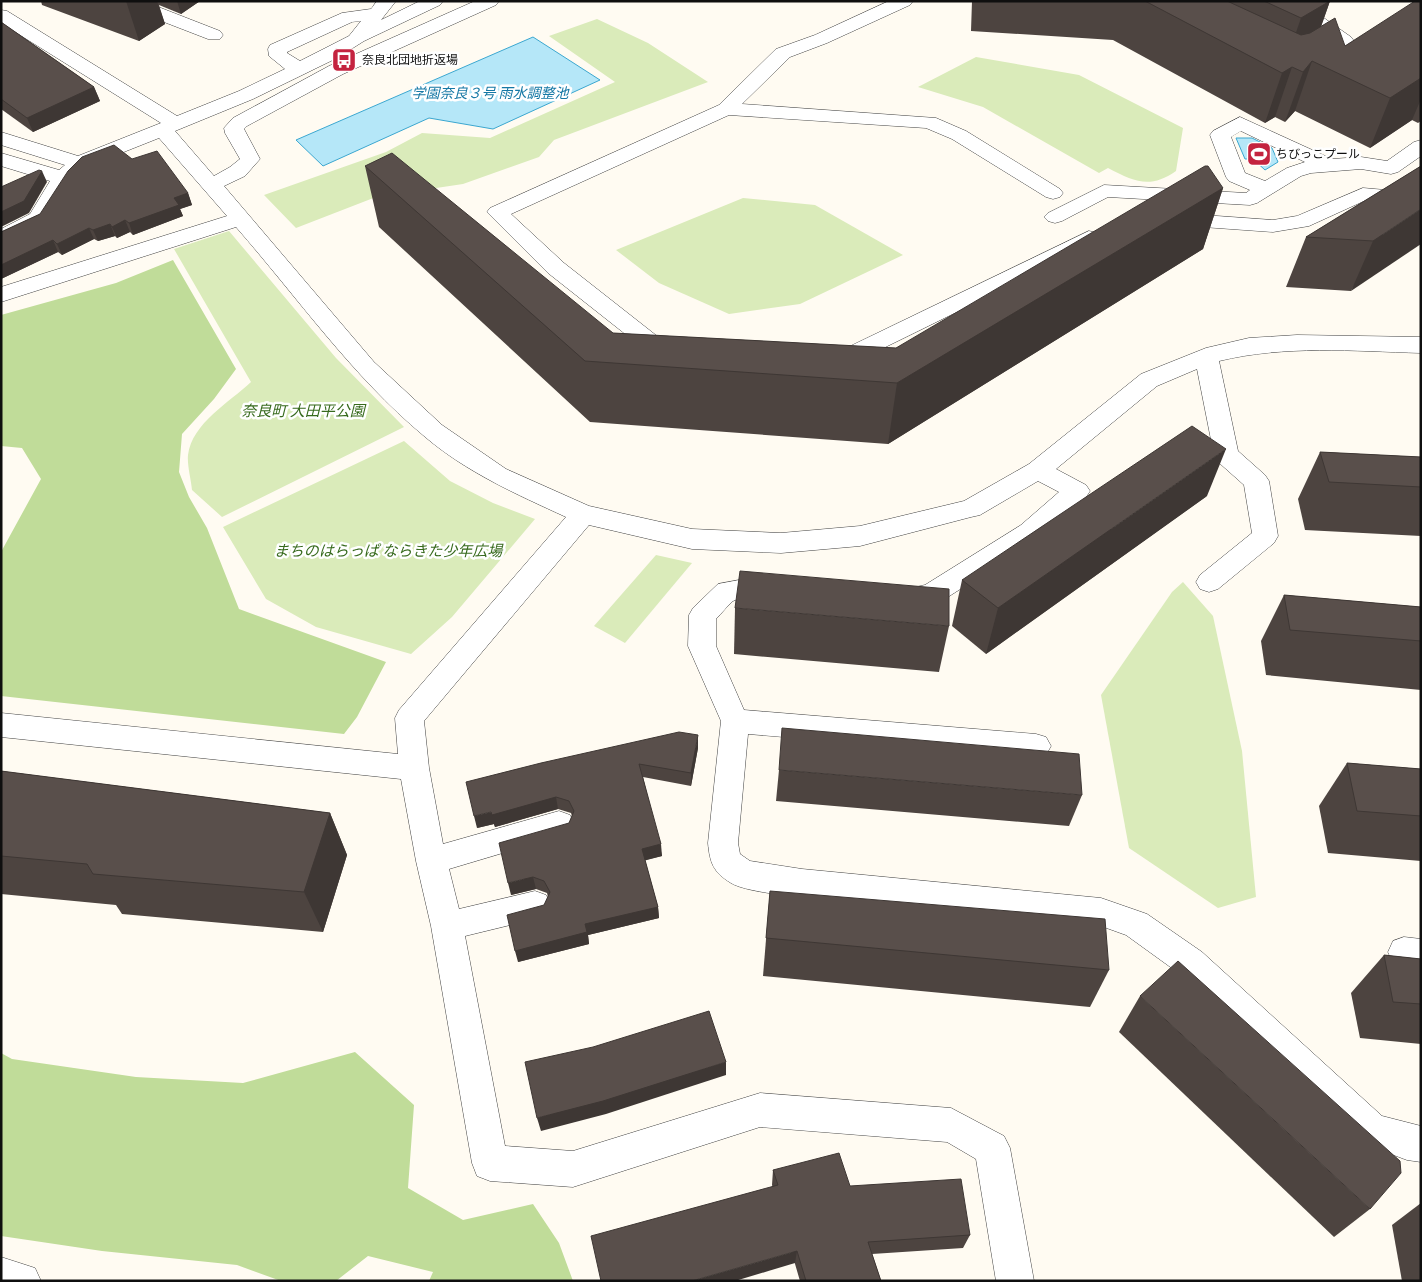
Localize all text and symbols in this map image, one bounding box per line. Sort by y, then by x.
bus stop icon: 奈良北団地折返場 [331,47,357,73]
place label: 奈良北団地折返場 [362,52,458,67]
water label: 学園奈良３号 雨水調整池 [411,84,571,102]
sports icon: ちびっこプール [1246,141,1272,167]
place label: ちびっこプール [1276,146,1360,161]
park label: 奈良町 大田平公園 [241,401,367,420]
park label: まちのはらっぱ ならきた少年広場 [274,541,504,560]

